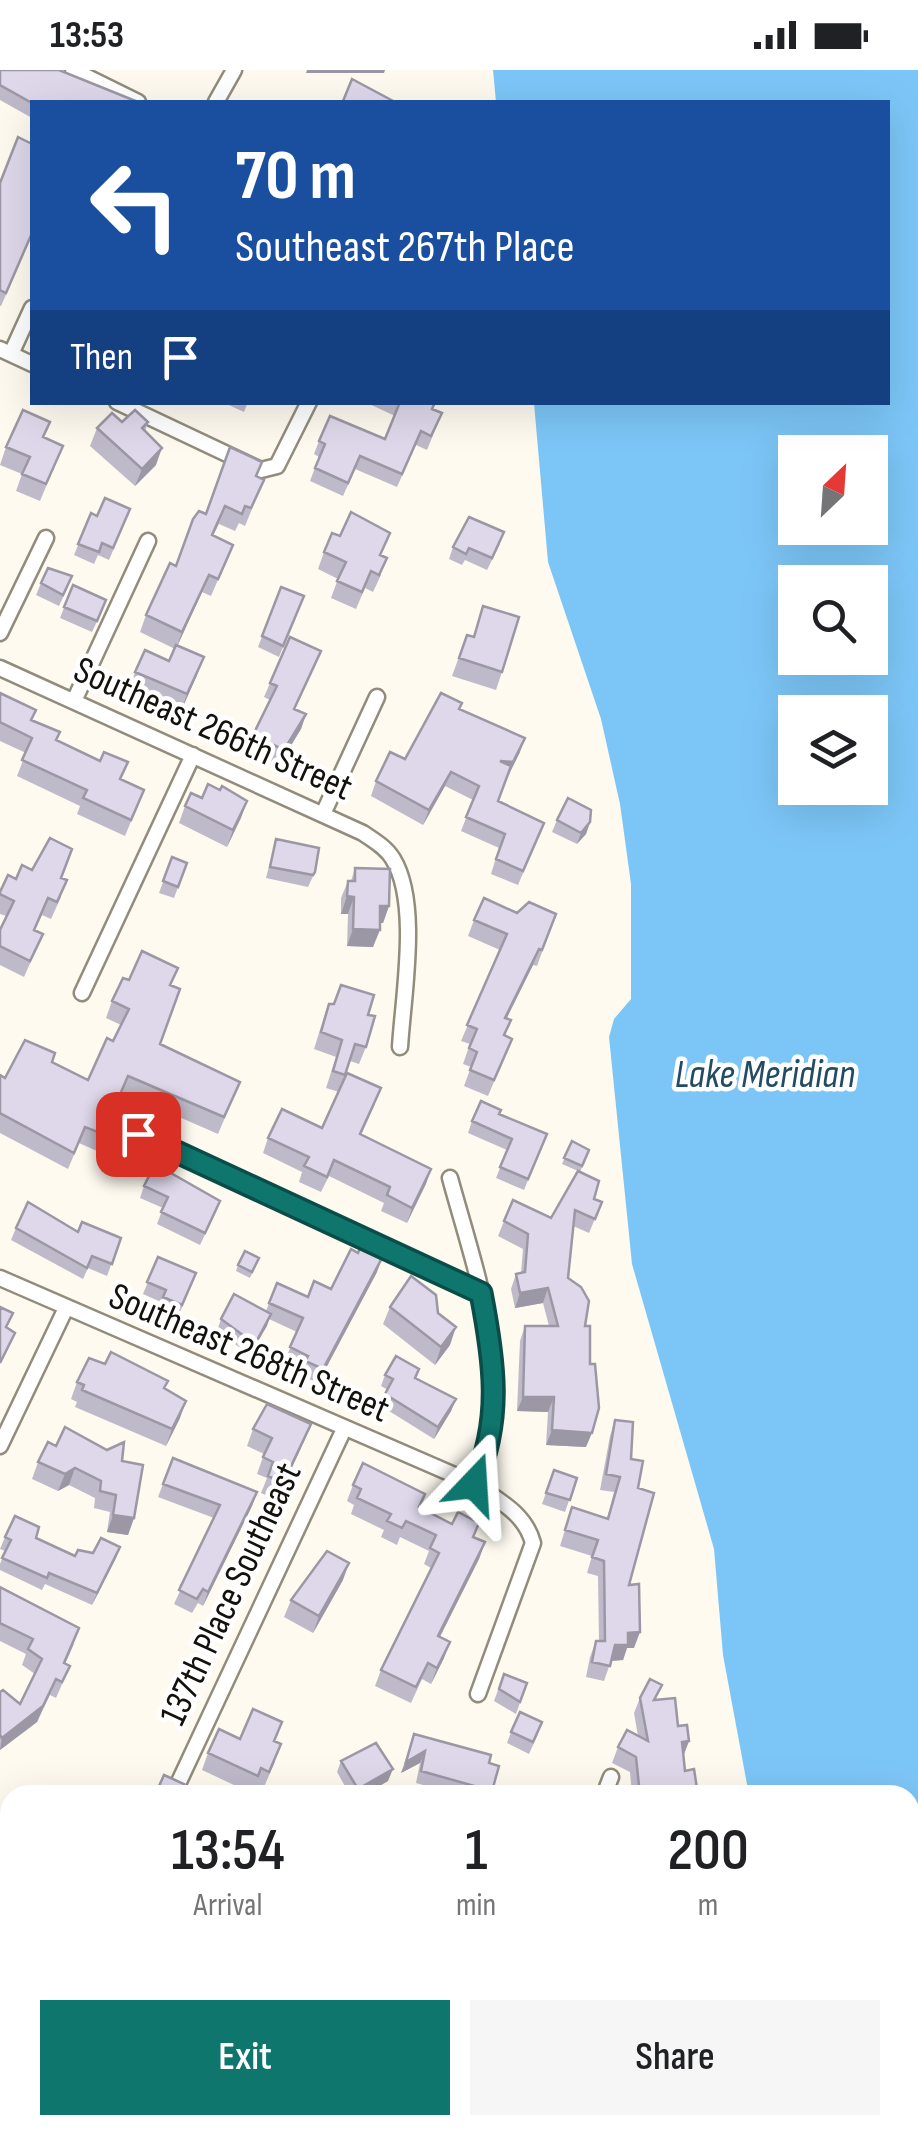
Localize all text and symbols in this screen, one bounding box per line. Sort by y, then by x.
text: 13:53 [50,13,124,58]
text: 70 m [235,135,356,219]
icon: left [70,140,200,270]
text: Southeast 267th Place [235,220,575,275]
icon: arrive [153,330,208,385]
text: Then [70,335,133,380]
north arrow [778,435,888,545]
map controls [778,435,888,805]
button: search [778,565,888,675]
street label: Southeast 266th Street [67,647,359,811]
button: layers [778,695,888,805]
water label: Lake Meridian [675,1051,855,1099]
pin [96,1092,181,1177]
icon: arrive [111,1107,166,1162]
street label: Southeast 268th Street [102,1274,396,1432]
position arrow [422,1432,526,1536]
street label: 137th Place Southeast [151,1456,311,1732]
text: 13:54 [171,1815,285,1887]
text: 1 [465,1815,487,1887]
text: 200 [668,1815,749,1887]
text: Arrival [194,1886,262,1925]
text: min [456,1886,496,1925]
text: m [698,1886,718,1925]
button: Exit [40,2000,450,2115]
button: Share [470,2000,880,2115]

